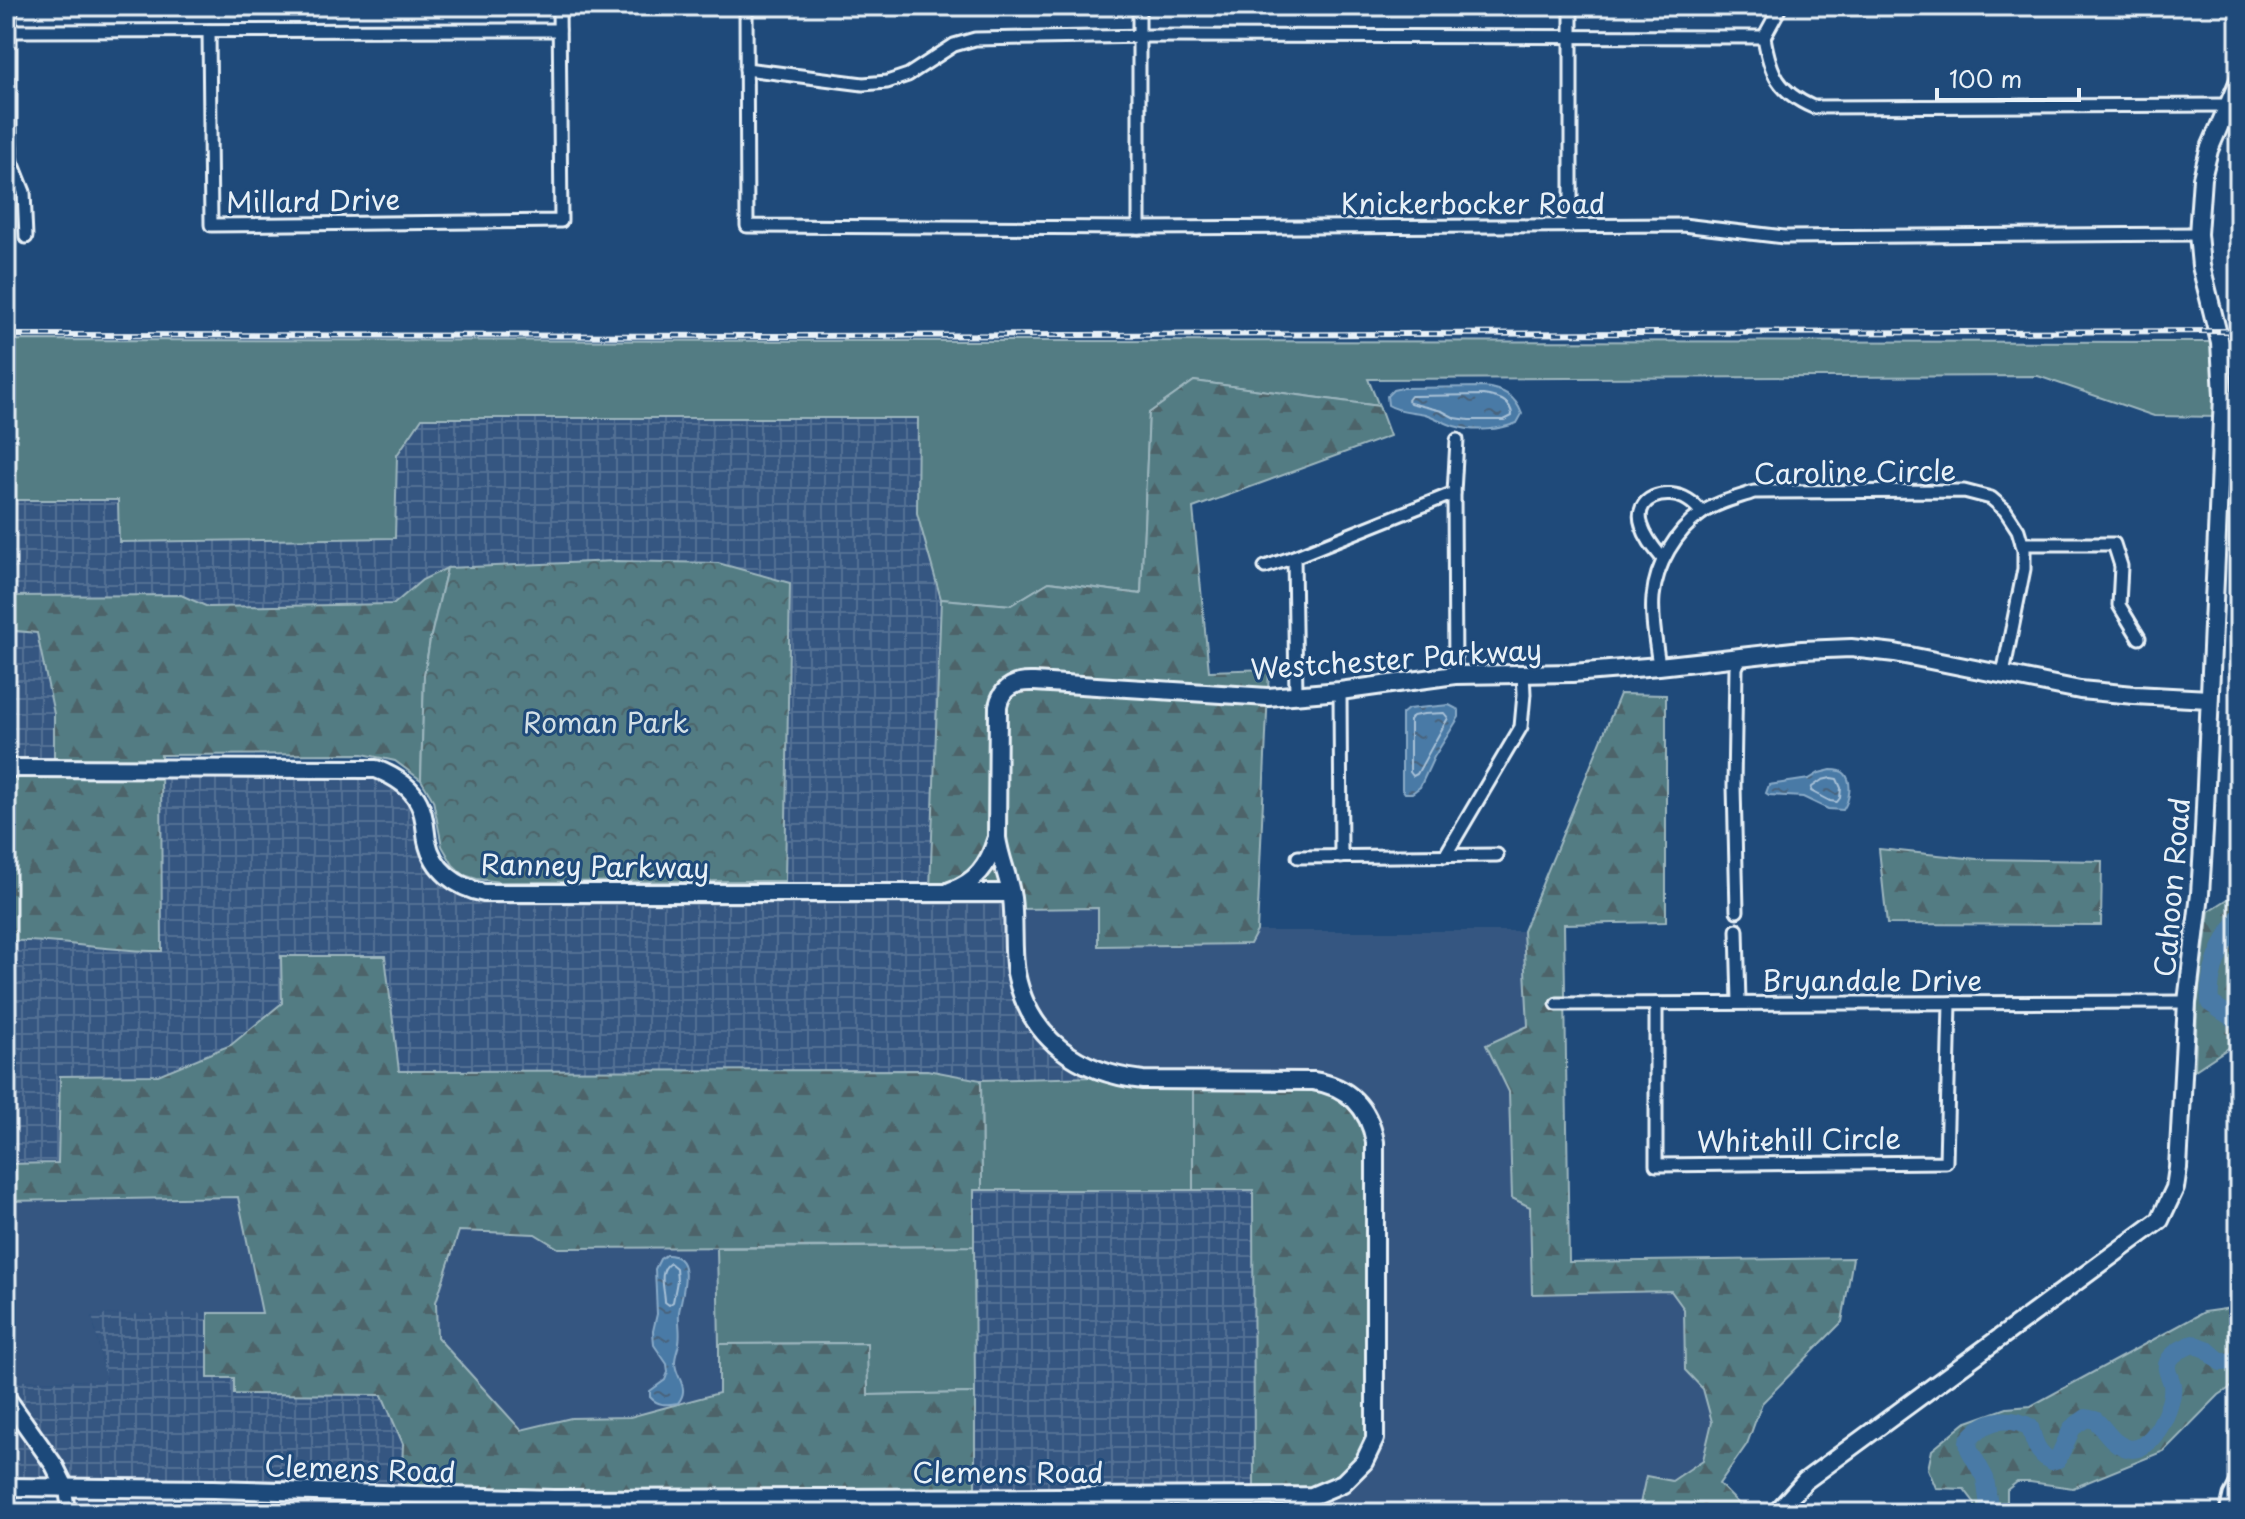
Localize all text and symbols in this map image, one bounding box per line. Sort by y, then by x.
scale bar [1937,52,2079,102]
text: 100 m [1949,60,2022,96]
street label: Millard Drive [226,177,400,223]
street label: Knickerbocker Road [1341,181,1605,224]
street label: Caroline Circle [1754,448,1956,494]
street label: Westchester Parkway [1249,626,1543,690]
park label: Roman Park [523,700,689,743]
street label: Cahoon Road [2142,795,2200,979]
street label: Ranney Parkway [480,842,710,888]
street label: Bryandale Drive [1762,958,1982,1001]
street label: Whitehill Circle [1697,1116,1901,1162]
street label: Clemens Road [264,1443,456,1493]
street label: Clemens Road [912,1450,1104,1493]

